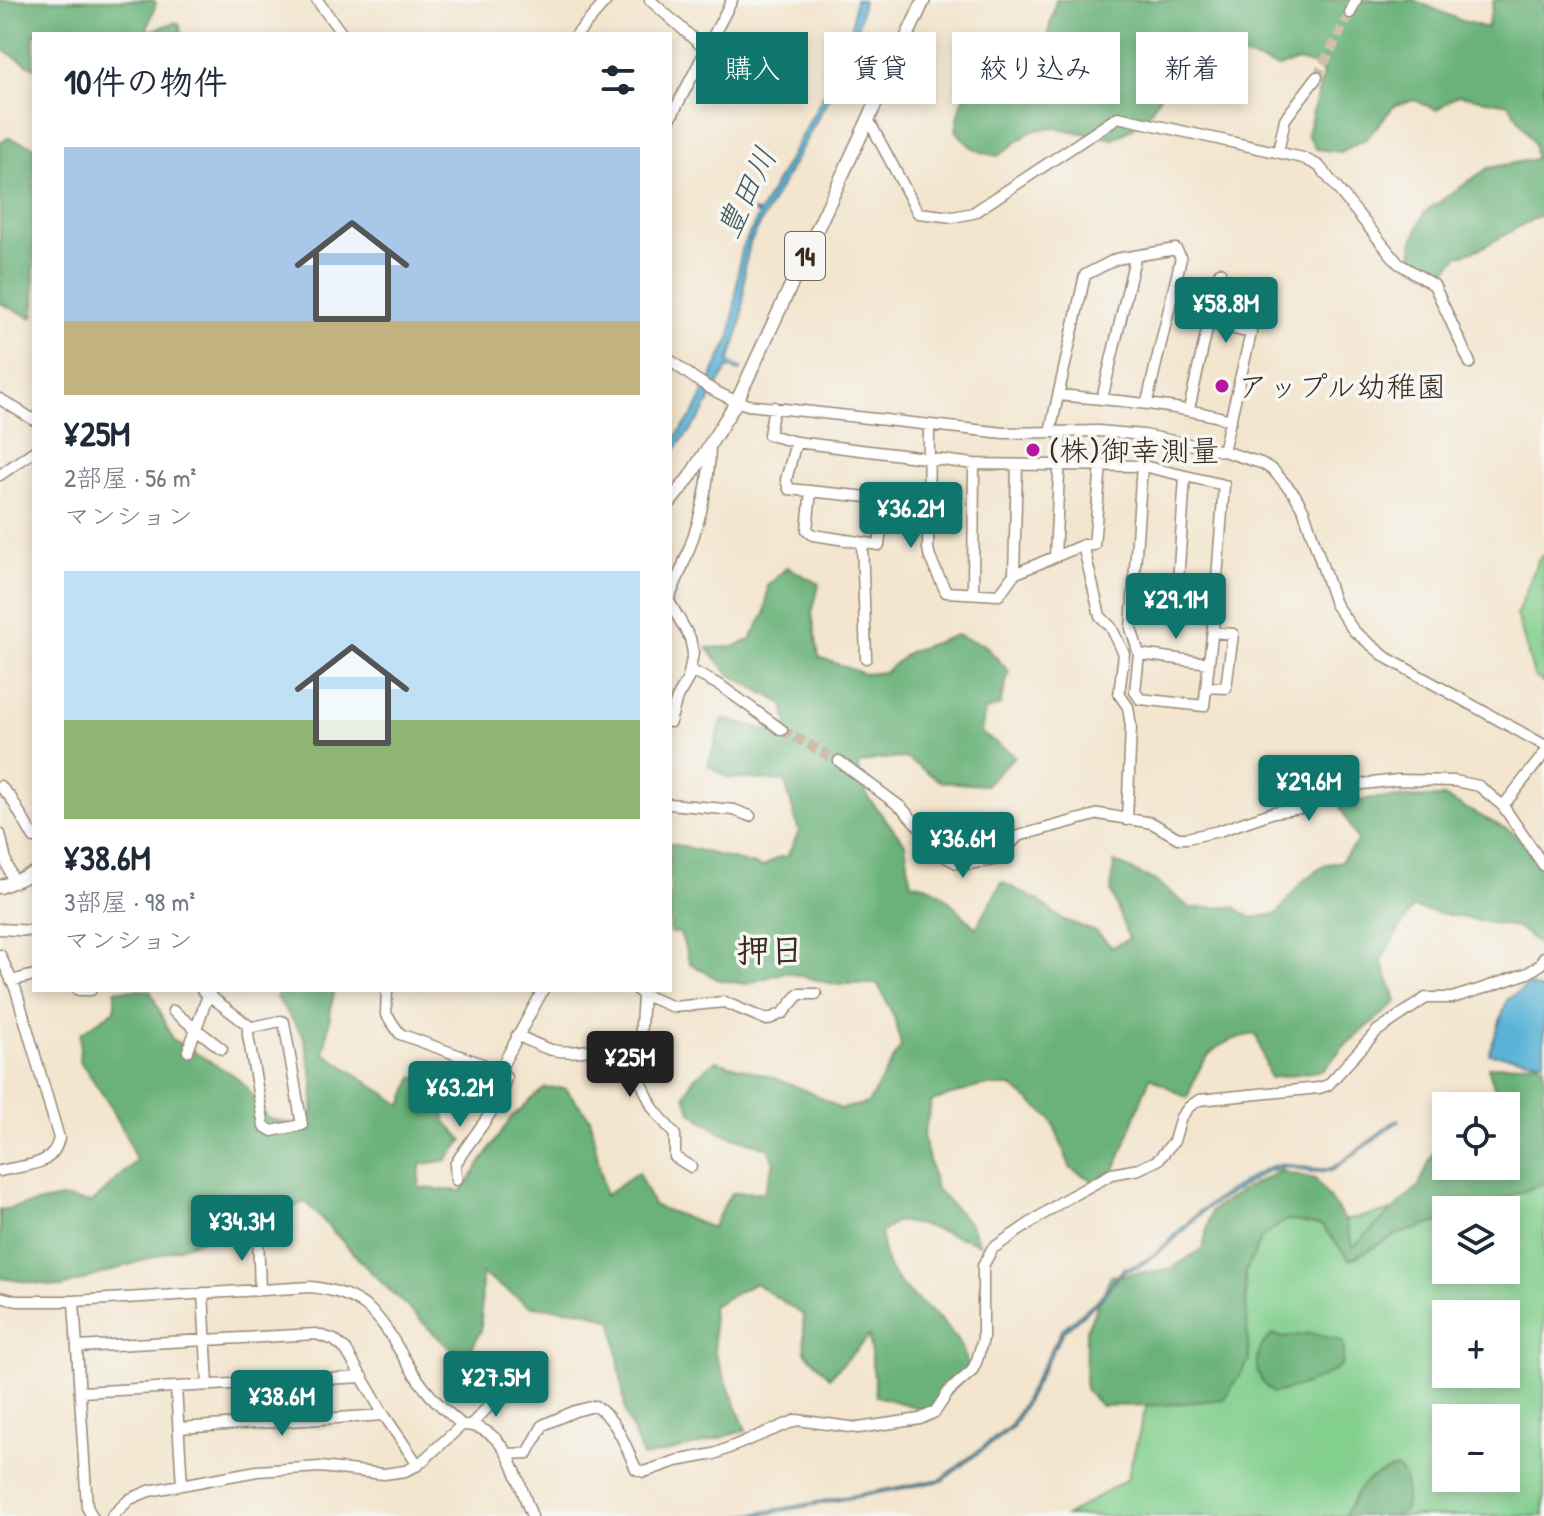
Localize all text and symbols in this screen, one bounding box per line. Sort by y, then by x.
chip: 購入 [696,32,808,104]
chip: 賃貸 [824,32,936,104]
chip: 絞り込み [952,32,1120,104]
chip: 新着 [1136,32,1248,104]
icon: filters [596,58,640,102]
text: 10件の物件 [64,59,228,105]
water label: 豊田川 [706,139,786,245]
icon: home [280,199,424,343]
road number: 14 [785,232,825,280]
pin: ¥58.8M [1161,277,1291,345]
text: ¥58.8M [1193,285,1259,320]
place label: アップル幼稚園 [1238,366,1446,406]
marker: アップル幼稚園 [1213,377,1231,395]
text: ¥25M [64,411,130,457]
place label: (株)御幸測量 [1049,430,1220,470]
marker: (株)御幸測量 [1024,441,1042,459]
text: 2部屋 · 56 m² [64,460,196,495]
pin: ¥36.2M [846,482,976,550]
text: ¥36.2M [877,490,945,525]
text: マンション [64,498,193,533]
pin: ¥29.1M [1111,573,1241,641]
text: ¥29.1M [1144,581,1208,616]
icon: home [280,623,424,767]
pin: ¥29.6M [1244,755,1374,823]
text: ¥29.6M [1276,763,1342,798]
pin: ¥36.6M [898,812,1028,880]
text: ¥36.6M [930,820,996,855]
text: ¥38.6M [64,835,151,881]
text: 3部屋 · 98 m² [64,884,195,919]
text: マンション [64,922,193,957]
district label: 押日 [736,927,804,973]
pin: ¥25M [583,1031,677,1099]
text: ¥25M [605,1039,655,1074]
pin: ¥63.2M [395,1061,525,1129]
text: ¥63.2M [426,1069,494,1104]
map controls [1432,1092,1520,1492]
button: locate [1432,1092,1520,1180]
pin: ¥34.3M [177,1195,307,1263]
button: layers [1432,1196,1520,1284]
text: ¥34.3M [209,1203,275,1238]
button: + [1432,1300,1520,1388]
pin: ¥27.5M [431,1351,561,1419]
text: ¥27.5M [461,1359,531,1394]
pin: ¥38.6M [217,1370,347,1438]
text: ¥38.6M [249,1378,315,1413]
button: − [1432,1404,1520,1492]

